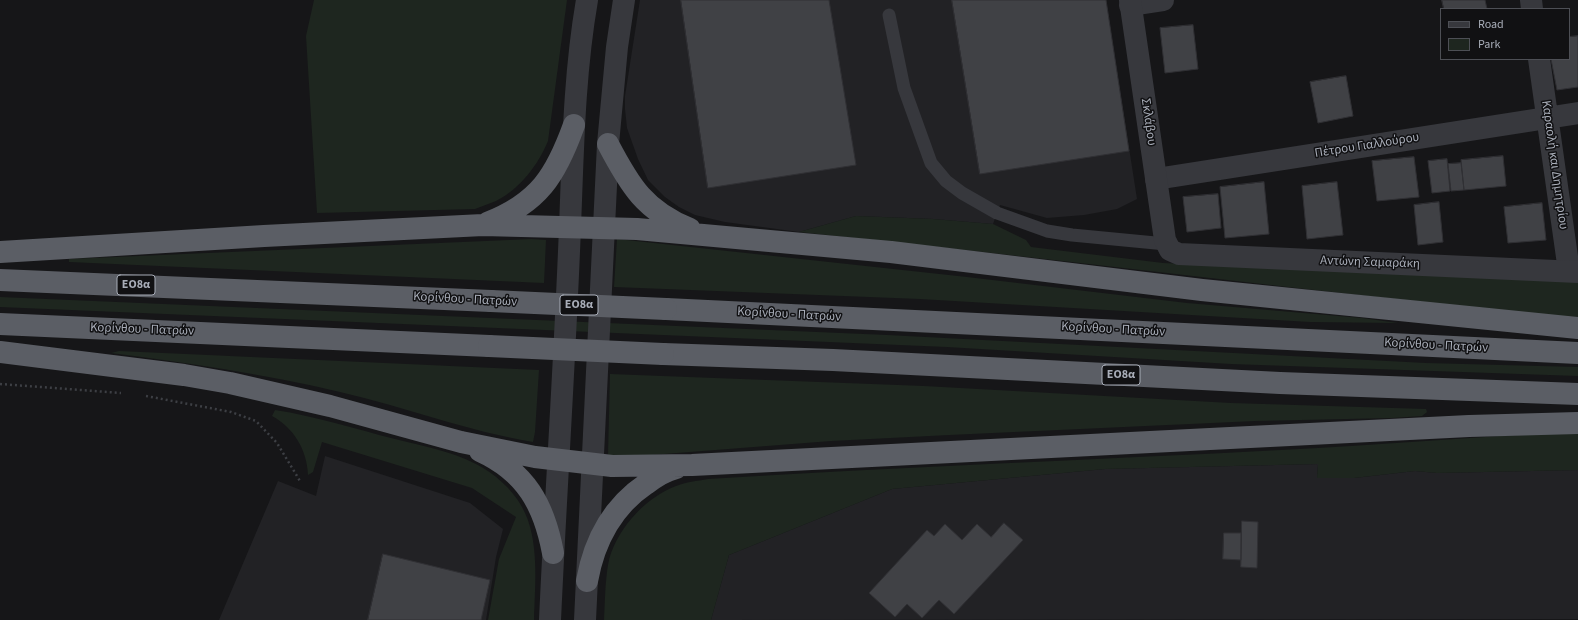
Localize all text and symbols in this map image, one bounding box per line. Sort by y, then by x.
legend [1440,8,1570,60]
text: Road [1478,16,1504,33]
text: Park [1478,36,1500,53]
street label: Σκλάβου [1137,97,1159,147]
street label: Καραολή και Δημητρίου [1537,99,1571,231]
street label: Πέτρου Γιαλλούρου [1314,130,1420,162]
street label: Αντώνη Σαμαράκη [1320,253,1420,273]
road number: ΕΟ8α [117,275,155,295]
street label: Κορίνθου - Πατρών [413,289,517,311]
road number: ΕΟ8α [560,295,598,315]
street label: Κορίνθου - Πατρών [737,304,841,326]
street label: Κορίνθου - Πατρών [1061,319,1165,341]
street label: Κορίνθου - Πατρών [90,320,194,340]
street label: Κορίνθου - Πατρών [1384,335,1488,357]
road number: ΕΟ8α [1102,365,1140,385]

